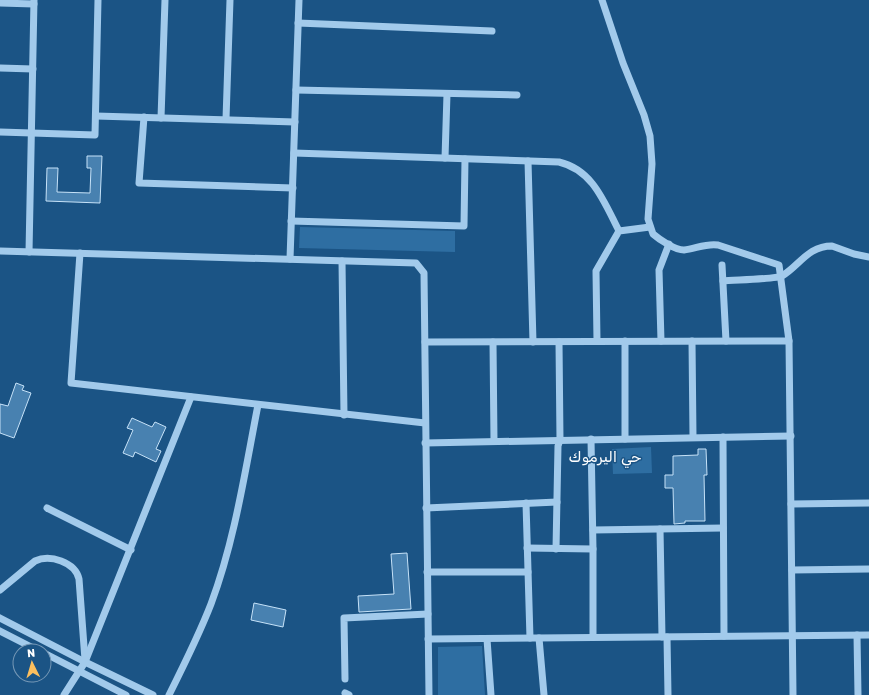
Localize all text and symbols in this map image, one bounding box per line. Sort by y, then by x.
district label: حي اليرموك [569,448,641,469]
north arrow [12,643,52,683]
text: N [27,647,36,660]

